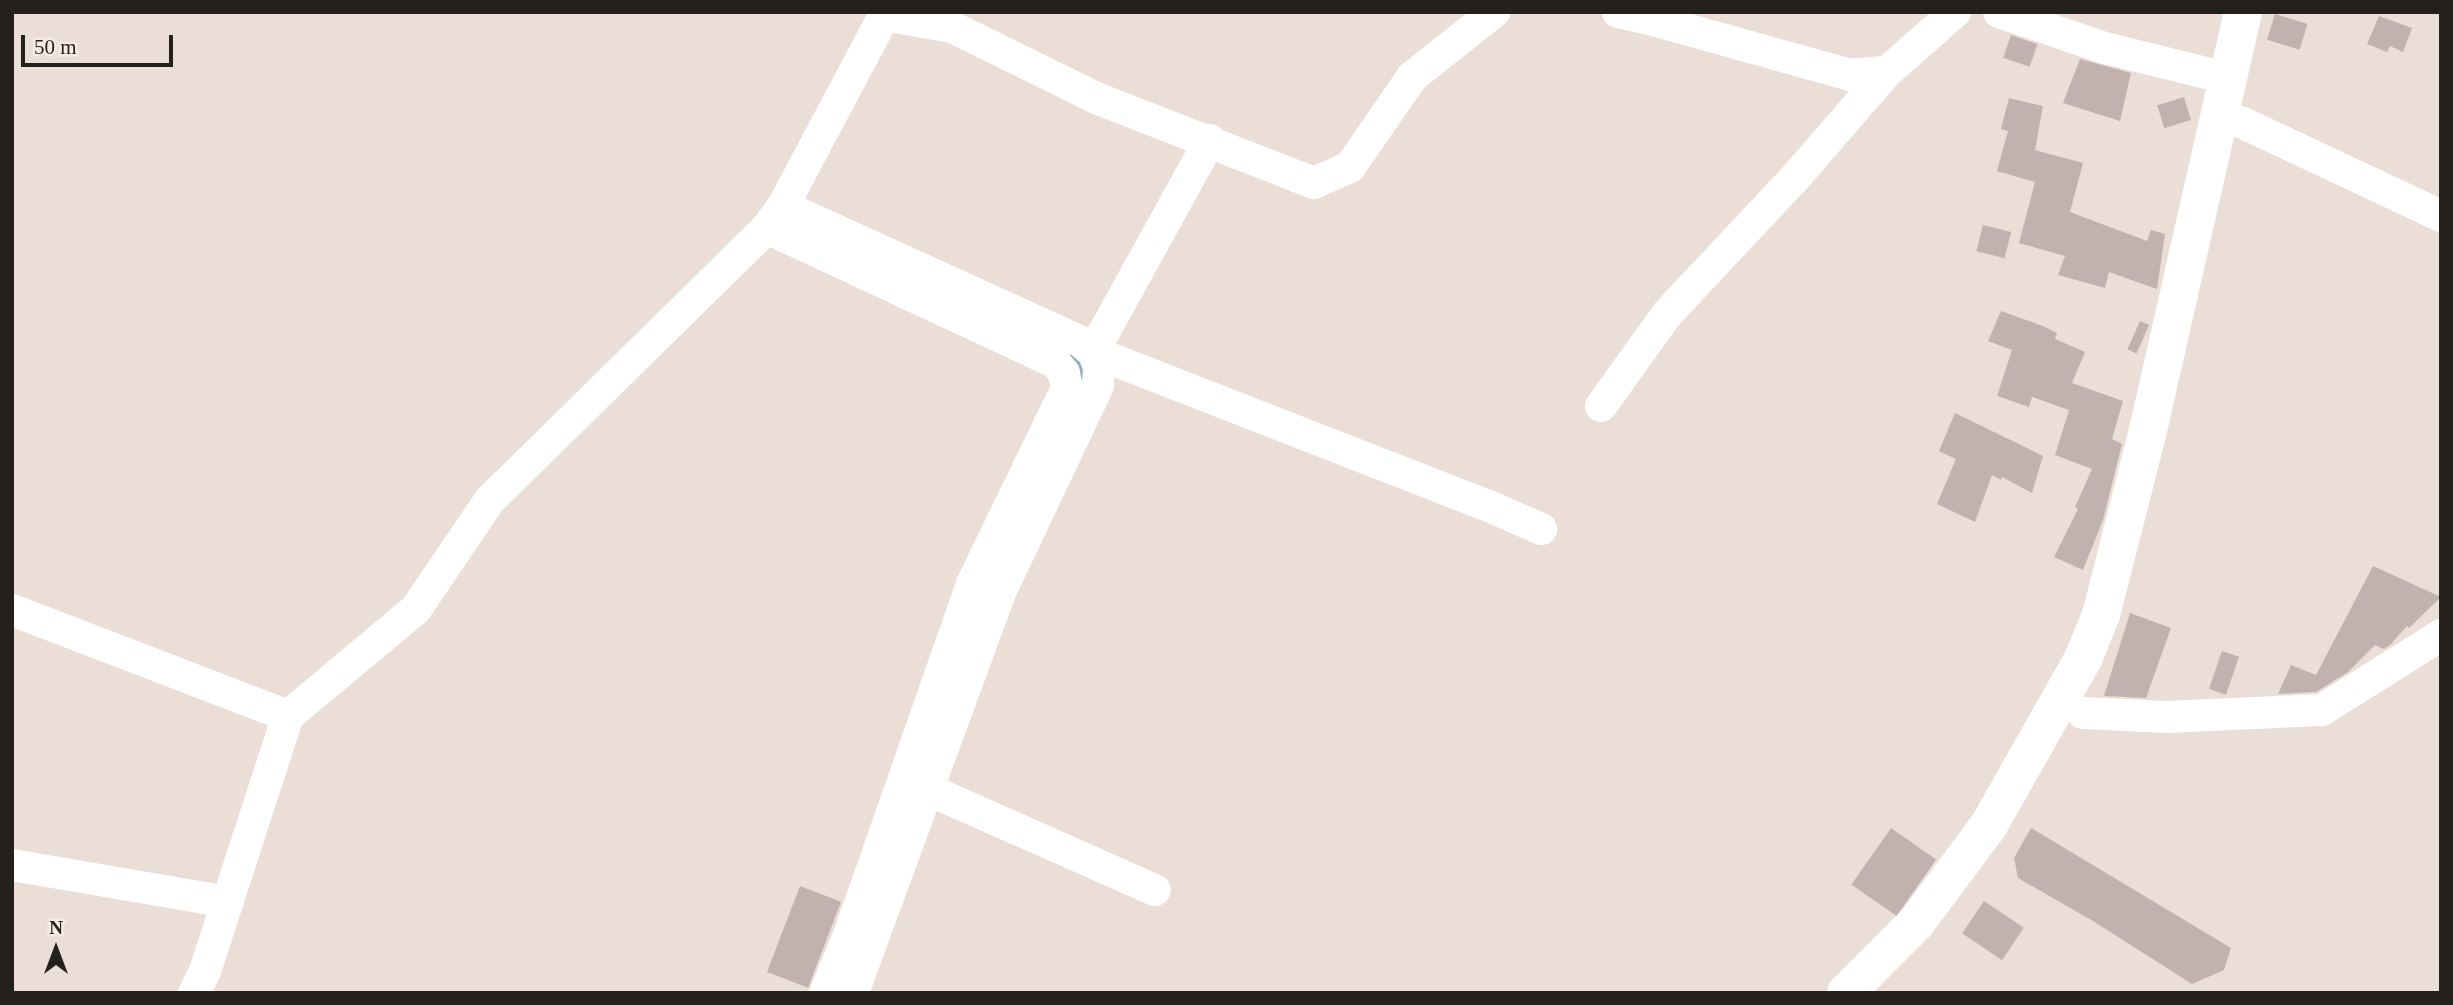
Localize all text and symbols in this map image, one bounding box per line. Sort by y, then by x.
scale bar [24,21,177,65]
text: 50 m [34,35,77,59]
north arrow [21,914,91,984]
text: N [49,917,63,938]

